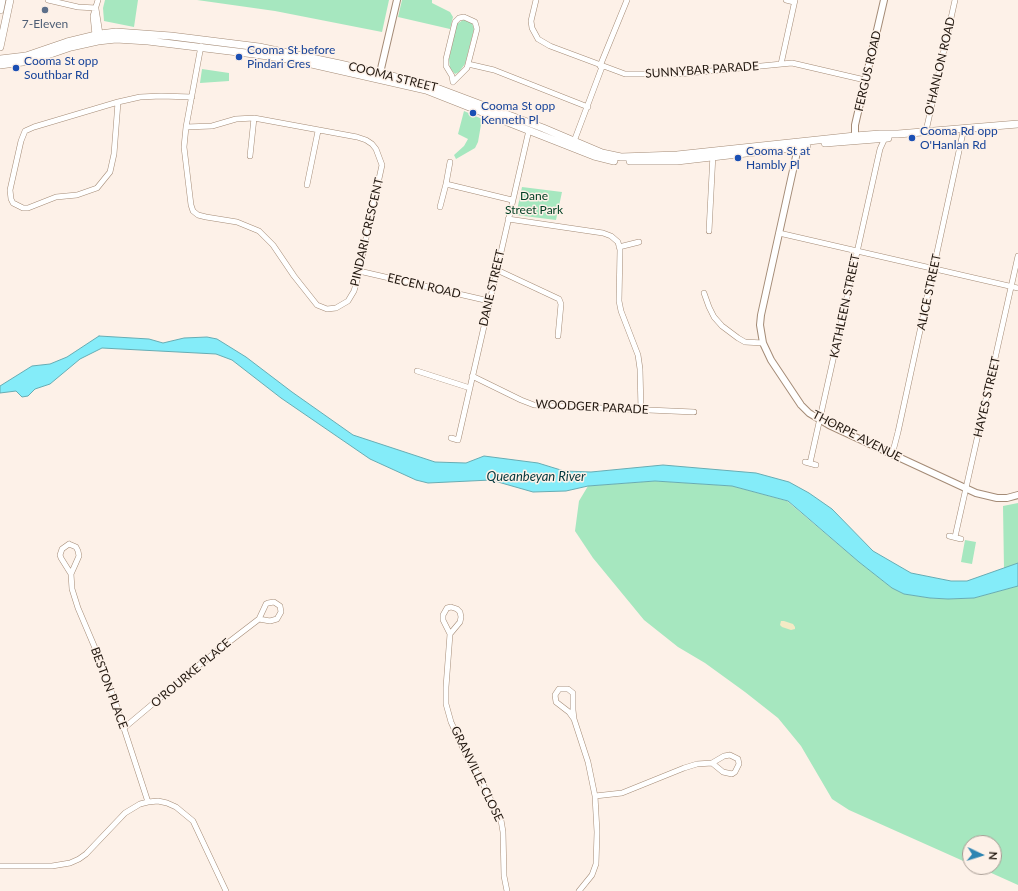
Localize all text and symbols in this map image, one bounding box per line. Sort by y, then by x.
marker: 7-Eleven [40,5,50,15]
street label: O'HANLON ROAD [922,16,958,116]
place label: 7-Eleven [22,17,68,31]
street label: FERGUS ROAD [852,29,884,113]
place label: Cooma St before Pindari Cres [247,43,335,71]
marker: Cooma St before Pindari Cres [234,52,244,62]
place label: Cooma St opp Southbar Rd [24,54,98,82]
street label: COOMA STREET [347,59,439,95]
street label: SUNNYBAR PARADE [645,59,759,81]
marker: Cooma St opp Southbar Rd [11,63,21,73]
place label: Cooma St opp Kenneth Pl [481,99,555,127]
marker: Cooma St opp Kenneth Pl [468,108,478,118]
place label: Cooma Rd opp O'Hanlan Rd [920,124,998,152]
marker: Cooma Rd opp O'Hanlan Rd [907,133,917,143]
place label: Cooma St at Hambly Pl [746,144,810,172]
marker: Cooma St at Hambly Pl [733,153,743,163]
street label: PINDARI CRESCENT [348,176,386,288]
park label: Dane Street Park [505,189,563,217]
street label: DANE STREET [476,248,508,328]
street label: ALICE STREET [914,252,944,332]
street label: KATHLEEN STREET [827,253,863,359]
street label: EECEN ROAD [386,271,462,301]
street label: HAYES STREET [971,355,1003,439]
street label: WOODGER PARADE [535,397,649,417]
street label: THORPE AVENUE [810,407,904,465]
water label: Queanbeyan River [486,469,586,485]
street label: O'ROURKE PLACE [148,635,234,711]
street label: BESTON PLACE [88,645,130,731]
street label: GRANVILLE CLOSE [448,724,506,824]
north arrow [962,835,1002,875]
text: N [987,851,1000,860]

